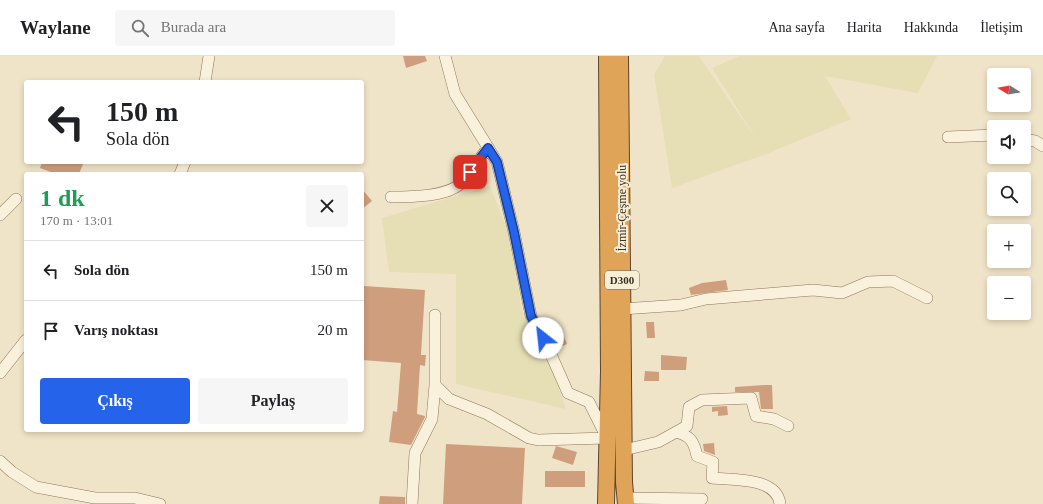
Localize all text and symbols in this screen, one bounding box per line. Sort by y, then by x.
search box [115,10,395,46]
text: Waylane [20,17,91,38]
icon: search [129,17,151,39]
text: Burada ara [161,19,226,35]
text: Ana sayfa [768,20,825,35]
text: Harita [847,20,882,35]
text: Hakkında [904,20,958,35]
text: İletişim [980,20,1023,35]
north arrow [987,68,1031,112]
map controls [987,68,1031,320]
icon: left [40,96,92,148]
text: 150 m [106,96,178,127]
button: sound [987,120,1031,164]
text: Sola dön [106,129,170,149]
pin [453,155,487,189]
icon: arrive [459,161,481,183]
street label: İzmir-Çeşme yolu [615,165,629,251]
button: search [987,172,1031,216]
text: 1 dk [40,185,85,211]
button: close [306,185,348,227]
text: 170 m · 13:01 [40,213,113,228]
button: + [987,224,1031,268]
icon: left [40,260,62,282]
text: Sola dön [74,262,129,278]
text: 150 m [310,262,348,278]
road number: D300 [605,271,639,289]
button: − [987,276,1031,320]
position arrow [522,317,564,359]
icon: arrive [40,320,62,342]
text: Varış noktası [74,322,158,338]
text: 20 m [318,322,348,338]
button: Çıkış [40,378,190,424]
button: Paylaş [198,378,348,424]

